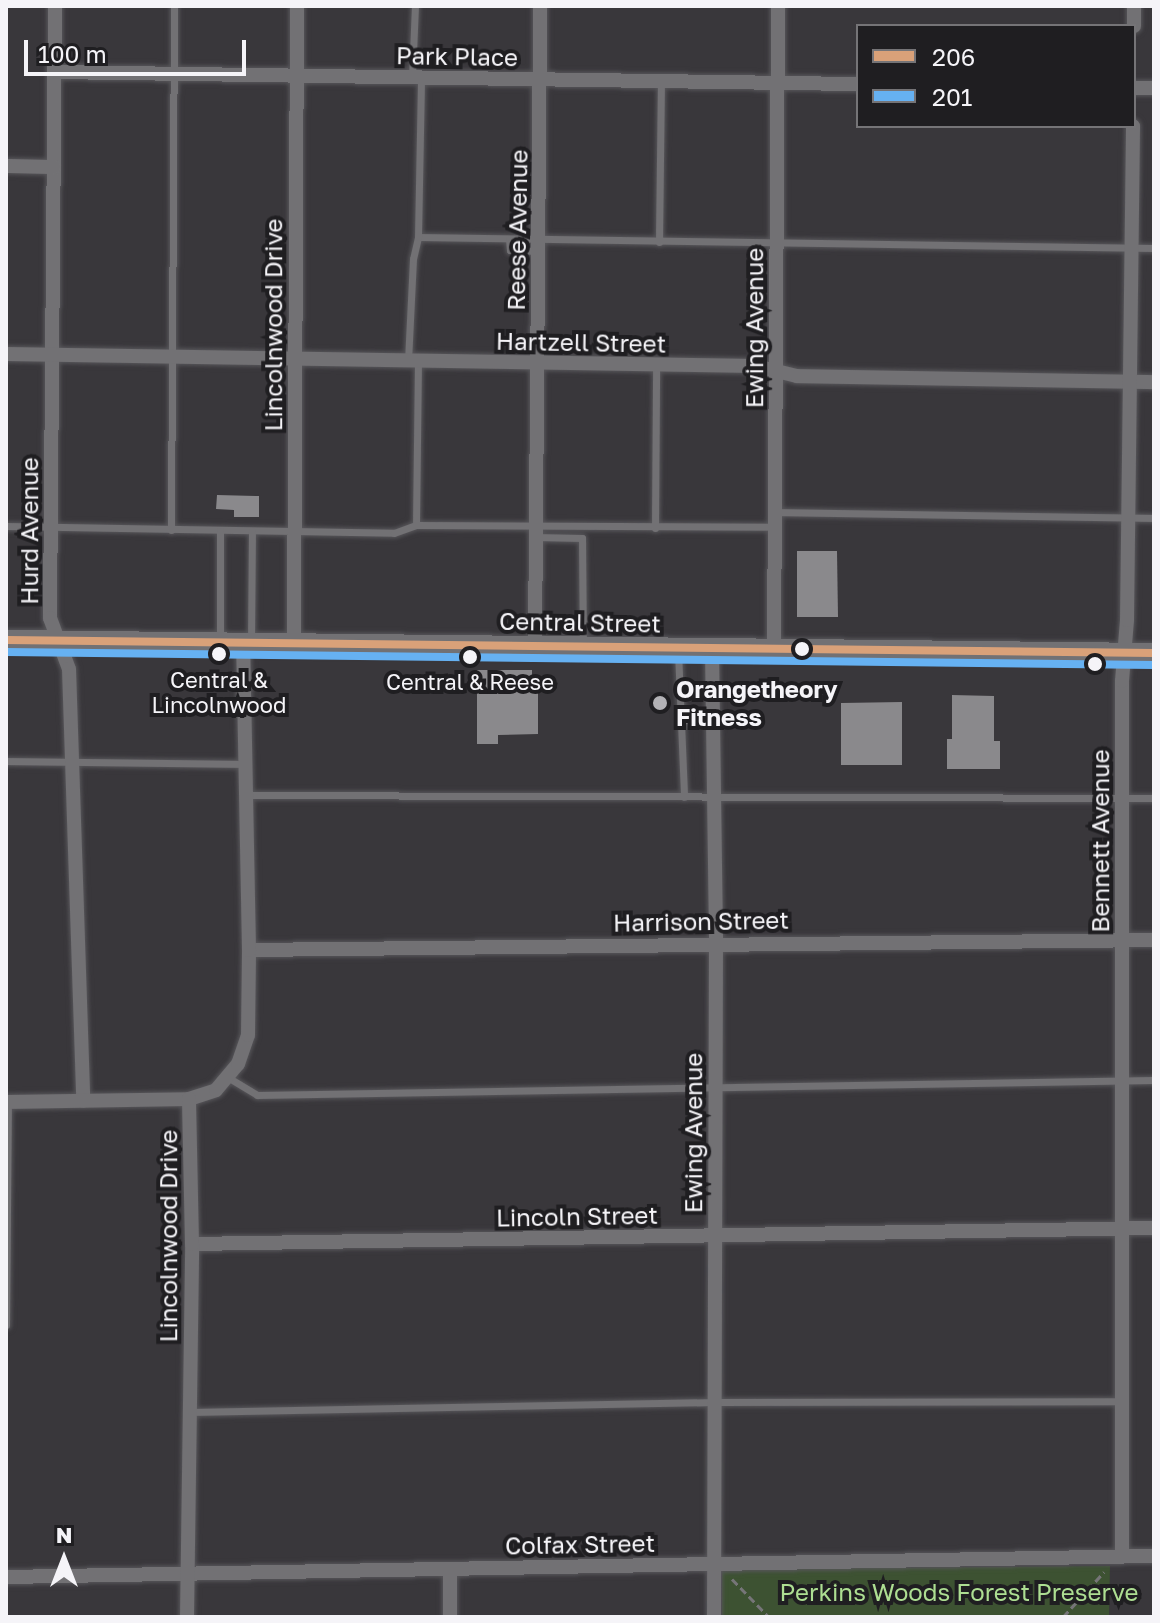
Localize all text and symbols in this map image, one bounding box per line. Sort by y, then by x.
scale bar [28,24,250,74]
legend [856,24,1136,128]
text: 100 m [38,39,107,68]
street label: Park Place [396,41,518,71]
text: 206 [932,42,975,71]
text: 201 [932,82,972,111]
street label: Reese Avenue [501,149,533,311]
street label: Lincolnwood Drive [259,219,287,431]
street label: Ewing Avenue [740,248,768,408]
street label: Hartzell Street [496,326,666,358]
street label: Hurd Avenue [15,457,43,605]
street label: Central Street [499,606,661,638]
unlabelled marker [794,641,810,657]
marker: Central & Lincolnwood [211,646,227,662]
marker: Central & Reese [462,649,478,665]
unlabelled marker [1087,656,1103,672]
place label: Central & Lincolnwood [151,666,287,718]
place label: Central & Reese [386,669,554,695]
place label: Orangetheory Fitness [676,675,838,731]
marker: Orangetheory Fitness [651,694,669,712]
street label: Bennett Avenue [1086,749,1114,933]
street label: Harrison Street [613,905,789,937]
street label: Ewing Avenue [679,1053,707,1213]
street label: Lincolnwood Drive [154,1130,182,1342]
street label: Lincoln Street [496,1200,658,1232]
north arrow [24,1519,104,1599]
text: N [56,1521,72,1548]
street label: Colfax Street [505,1528,655,1560]
park label: Perkins Woods Forest Preserve [780,1578,1138,1606]

